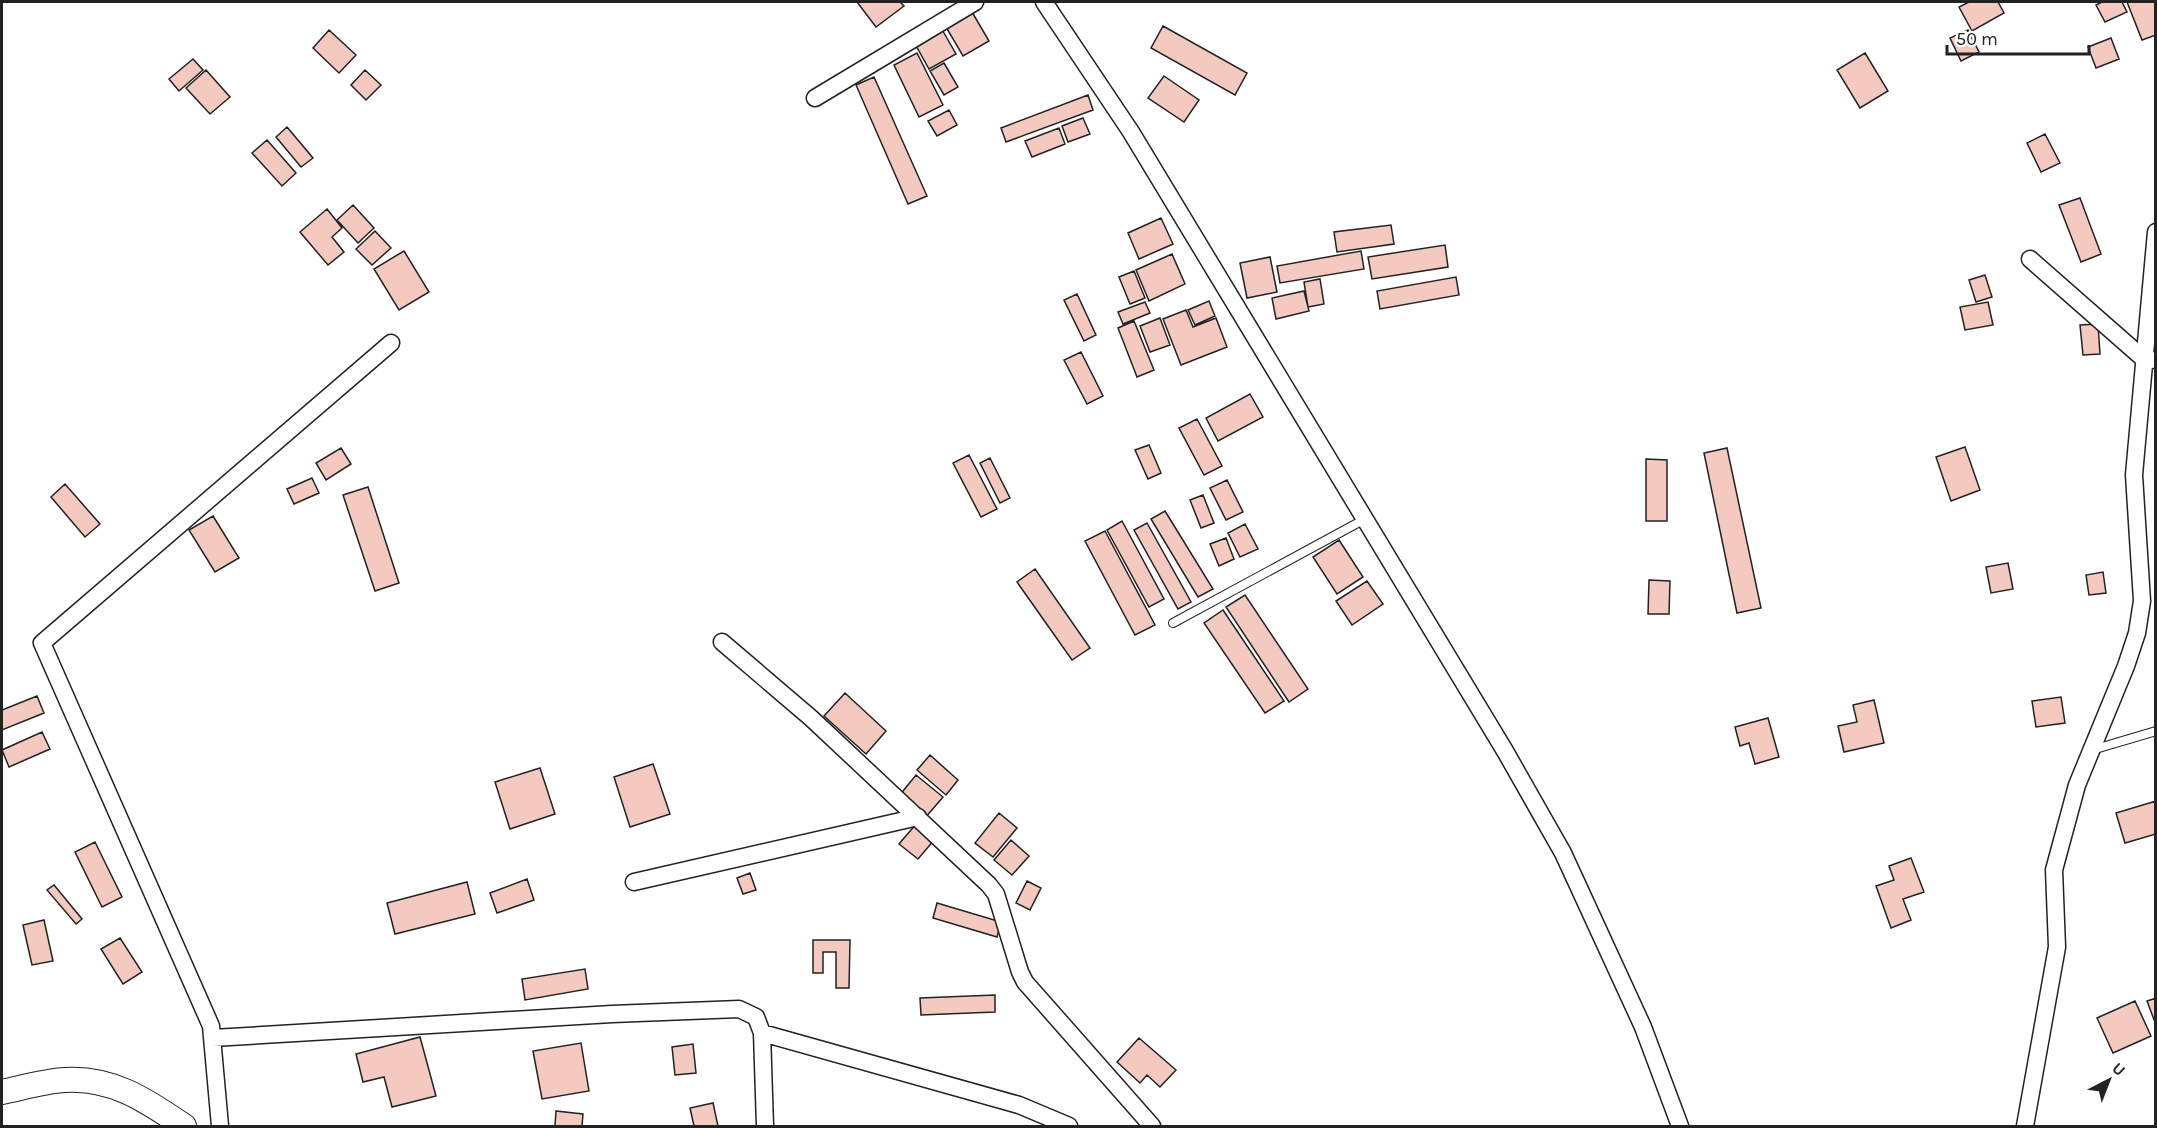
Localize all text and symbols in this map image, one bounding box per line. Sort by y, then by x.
scale bar [1947,18,2090,56]
text: 50 m [1956,28,1998,50]
north arrow [2079,1050,2139,1110]
text: U [2108,1058,2129,1080]

